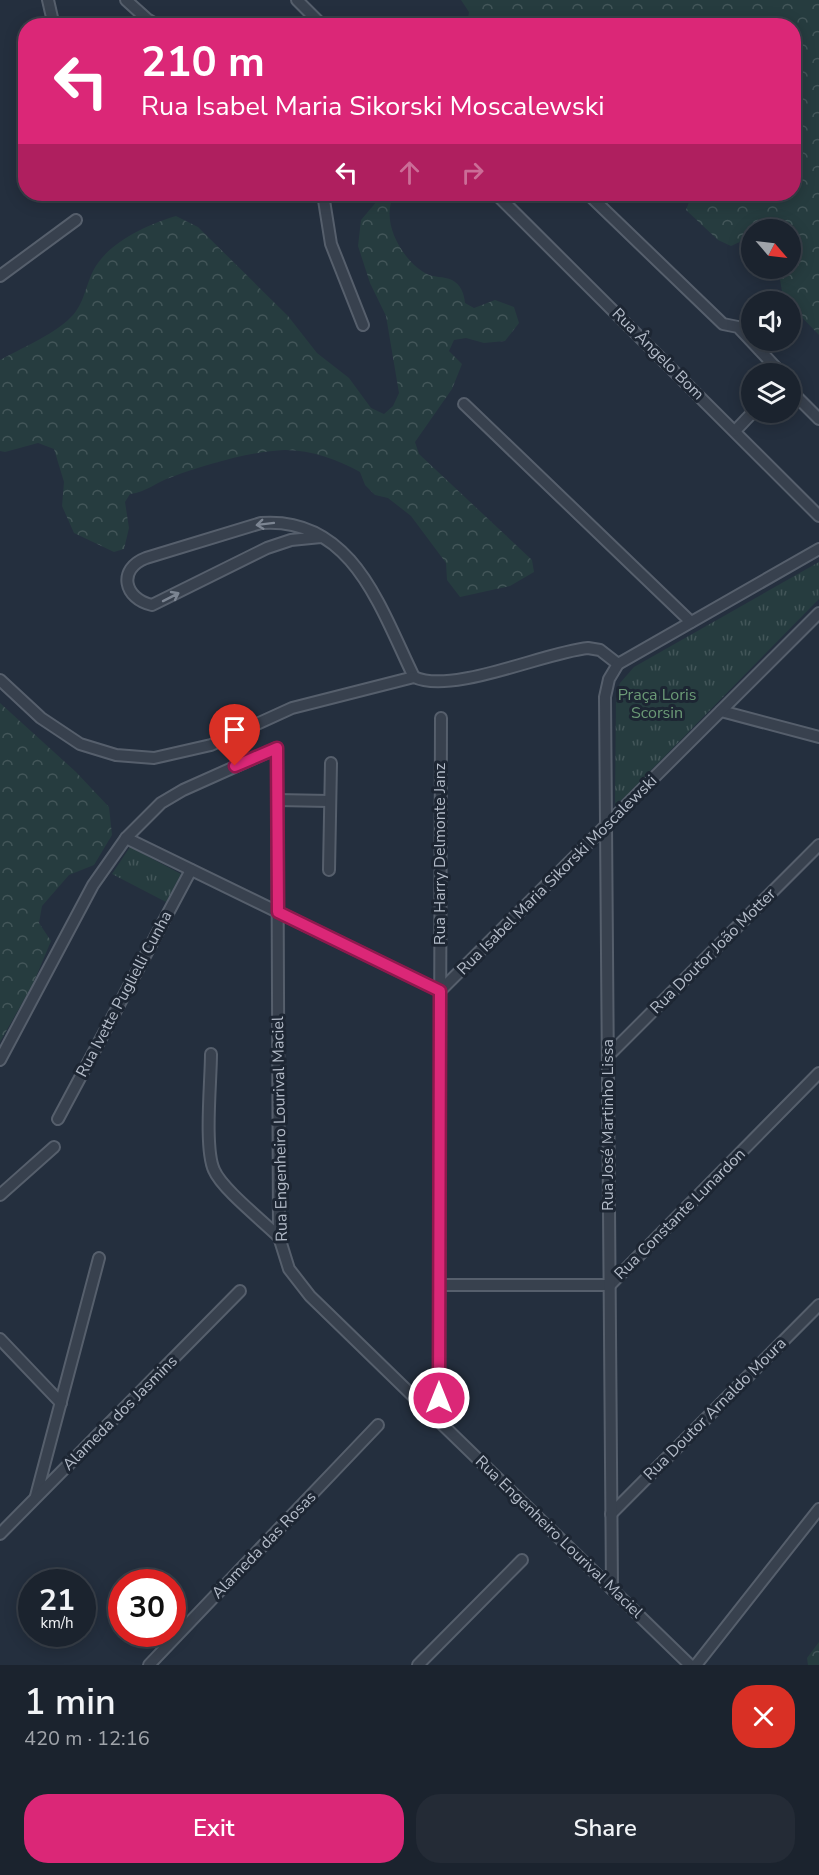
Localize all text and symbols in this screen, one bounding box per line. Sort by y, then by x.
text: 210 m [141,34,265,91]
icon: left [42,42,120,120]
text: Rua Isabel Maria Sikorski Moscalewski [141,88,605,125]
icon: left [330,156,363,189]
icon: ahead [393,156,426,189]
icon: right [456,156,489,189]
north arrow [741,219,801,279]
map controls [741,219,801,423]
button: sound [741,291,801,351]
street label: Rua Ângelo Bom [607,303,709,405]
button: layers [741,363,801,423]
one-way arrow [256,518,276,529]
one-way arrow [162,591,180,602]
park label: Praça Loris Scorsin [618,684,696,724]
pin [209,704,260,766]
icon: arrive [218,713,251,746]
street label: Rua Harry Delmonte Janz [429,763,451,945]
street label: Rua Isabel Maria Sikorski Moscalewski [452,770,662,980]
street label: Rua Doutor João Motter [645,883,781,1019]
street label: Rua Ivette Puglielli Cunha [71,907,177,1081]
street label: Rua Engenheiro Lourival Maciel [267,1016,293,1242]
street label: Rua José Martinho Lissa [597,1039,619,1211]
street label: Rua Constante Lunardon [609,1143,751,1285]
street label: Rua Doutor Arnaldo Moura [639,1333,791,1485]
street label: Alameda dos Jasmins [58,1351,182,1475]
position arrow [407,1366,471,1430]
street label: Rua Engenheiro Lourival Maciel [470,1451,648,1623]
street label: Alameda das Rosas [207,1486,321,1604]
speed limit sign: 30 [108,1569,186,1647]
text: 21 [39,1580,75,1621]
text: km/h [40,1613,74,1633]
text: 1 min [24,1678,116,1727]
button: close [732,1685,795,1748]
text: 420 m · 12:16 [24,1725,150,1752]
button: Exit [24,1794,404,1863]
button: Share [416,1794,795,1863]

